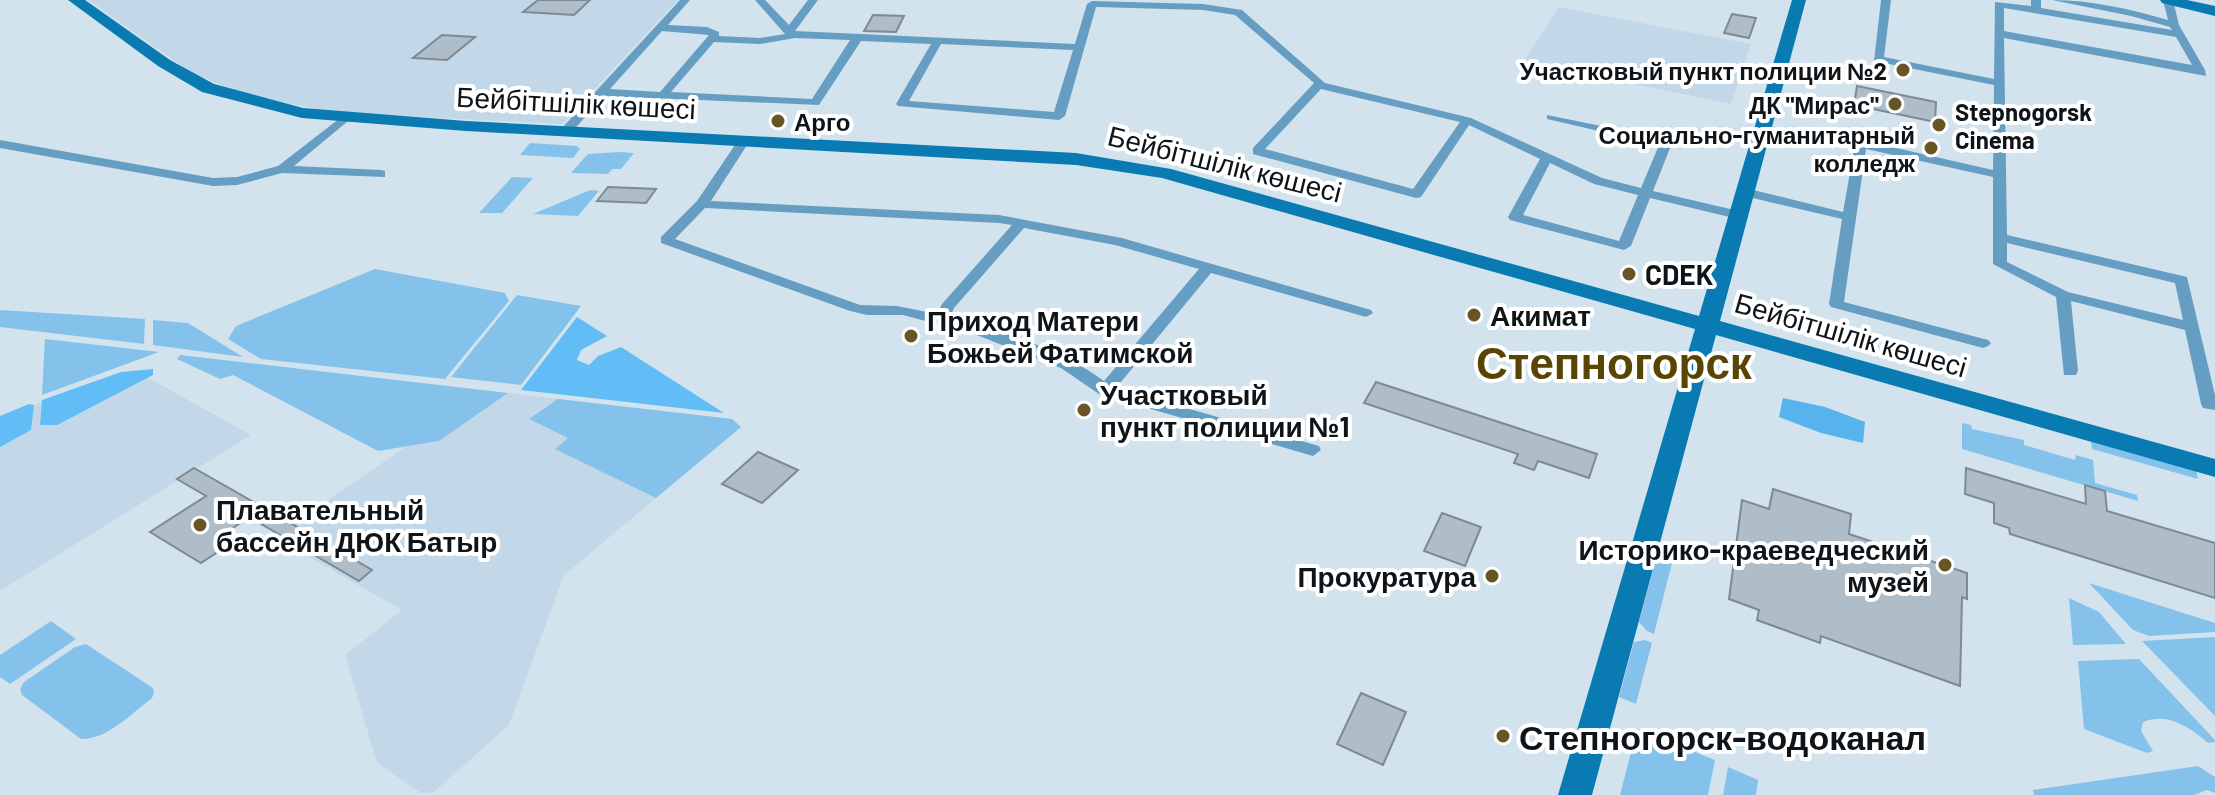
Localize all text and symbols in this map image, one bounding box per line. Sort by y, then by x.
place label: Участковый пункт полиции №2 [1520,56,1887,85]
marker: Участковый пункт полиции №2 [1894,61,1912,79]
street label: Бейбітшілік көшесі [455,79,697,125]
place label: ДК "Мирас" [1749,90,1879,119]
marker: ДК "Мирас" [1886,95,1904,113]
place label: Stepnogorsk Cinema [1955,97,2092,154]
place label: Арго [794,107,850,136]
marker: Арго [769,112,787,130]
marker: Stepnogorsk Cinema [1930,116,1948,134]
street label: Бейбітшілік көшесі [1105,117,1345,209]
place label: Социально-гуманитарный колледж [1599,120,1916,177]
marker: Социально-гуманитарный колледж [1922,139,1940,157]
place label: CDEK [1645,257,1714,291]
marker: CDEK [1620,265,1638,283]
street label: Бейбітшілік көшесі [1731,285,1971,383]
place label: Акимат [1490,298,1591,332]
place label: Приход Матери Божьей Фатимской [927,303,1194,369]
marker: Акимат [1465,306,1483,324]
marker: Приход Матери Божьей Фатимской [902,327,920,345]
district label: Степногорск [1476,335,1753,388]
place label: Участковый пункт полиции №1 [1100,377,1349,443]
marker: Участковый пункт полиции №1 [1075,401,1093,419]
place label: Плавательный бассейн ДЮК Батыр [216,492,497,558]
marker: Плавательный бассейн ДЮК Батыр [191,516,209,534]
place label: Историко-краеведческий музей [1578,532,1929,598]
marker: Историко-краеведческий музей [1936,556,1954,574]
place label: Прокуратура [1297,559,1476,593]
marker: Прокуратура [1483,567,1501,585]
place label: Степногорск-водоканал [1519,716,1926,757]
marker: Степногорск-водоканал [1494,727,1512,745]

